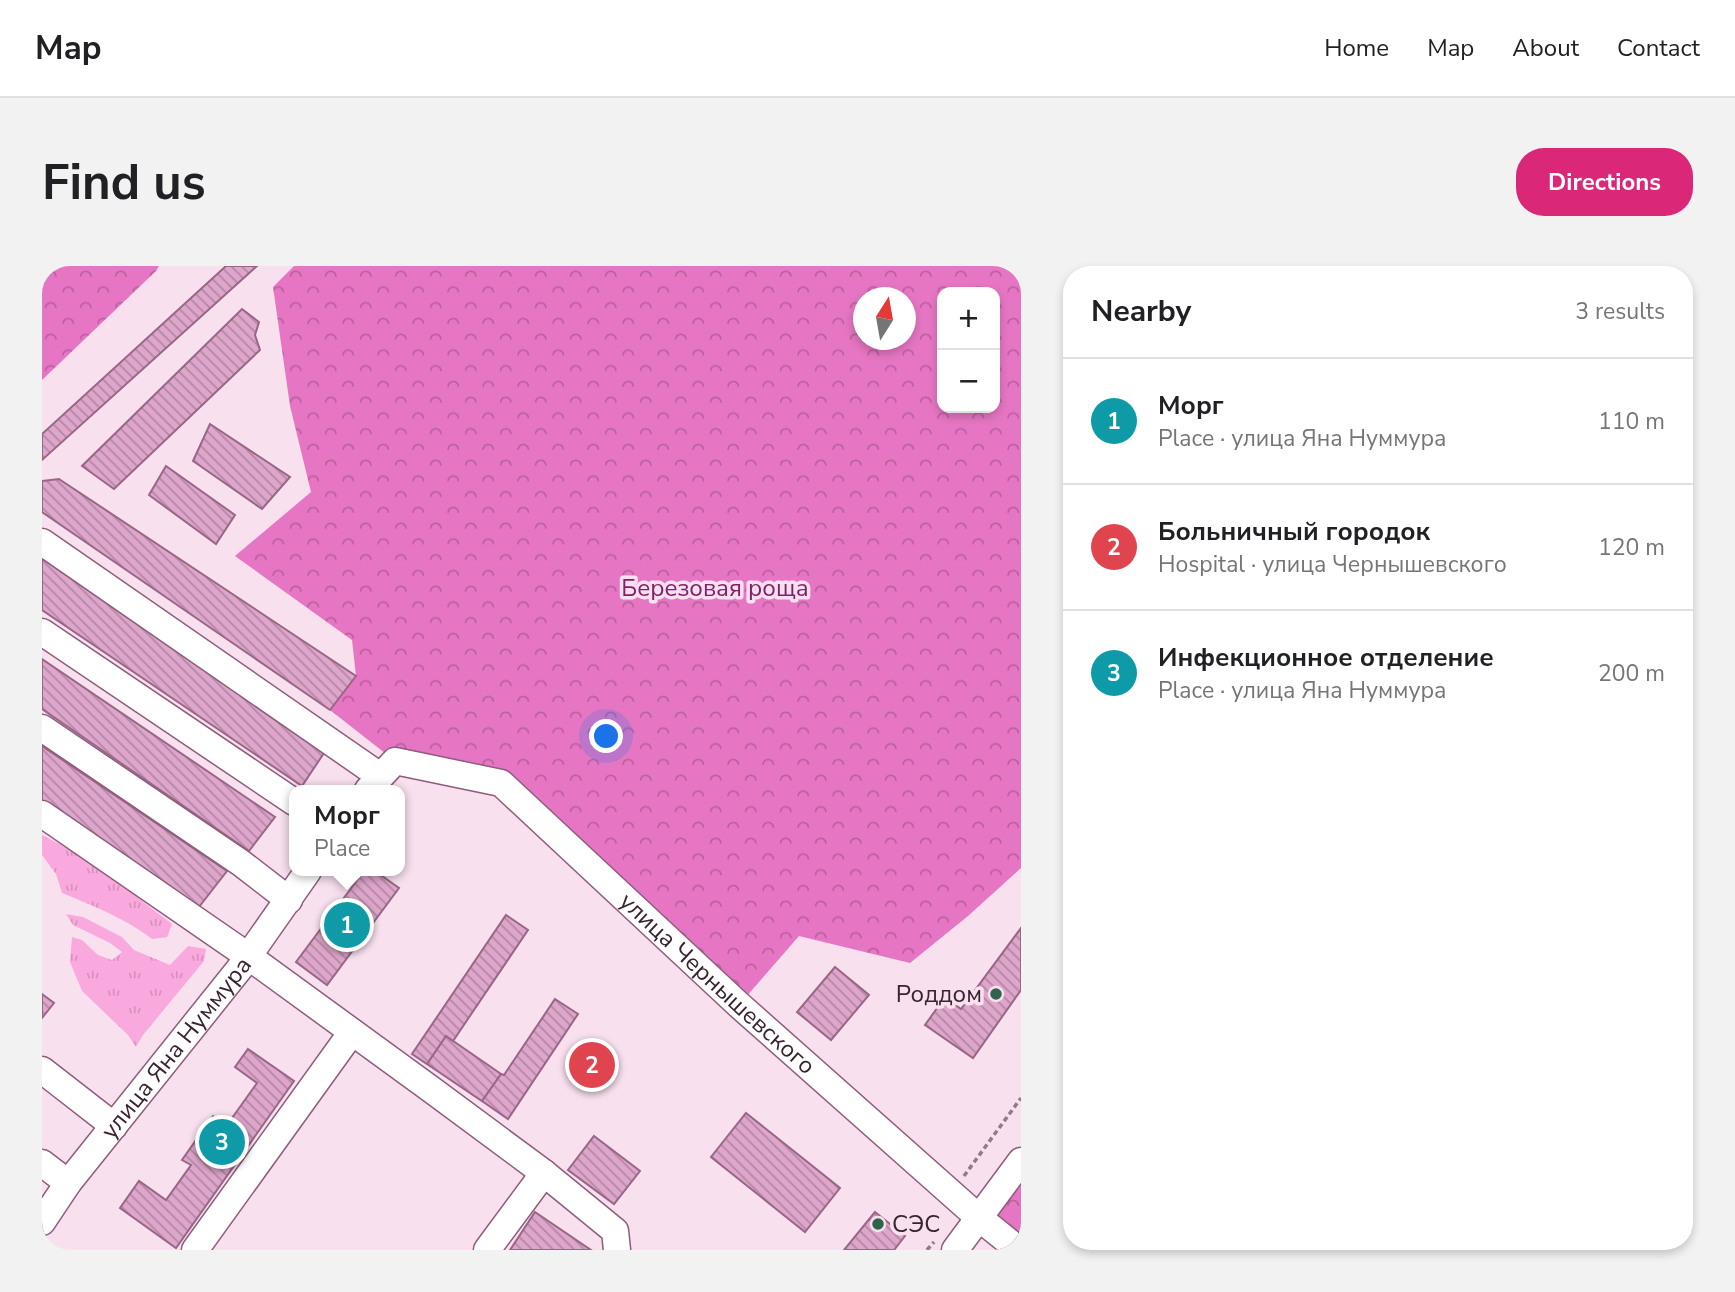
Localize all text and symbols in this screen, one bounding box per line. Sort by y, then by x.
text: Map [35,26,102,71]
text: Home [1324,32,1389,64]
text: Map [1427,32,1474,64]
text: About [1512,32,1579,64]
text: Contact [1617,32,1700,64]
button: Directions [1516,148,1693,216]
text: Find us [42,149,206,216]
north arrow [853,287,916,350]
map controls [937,287,1000,413]
button: + [937,287,1000,350]
text: Nearby [1091,291,1191,332]
text: 3 results [1575,296,1665,327]
button: − [937,350,1000,413]
text: Морг [1158,388,1224,423]
text: 1 [1107,406,1121,437]
text: 110 m [1598,406,1665,437]
text: Place · улица Яна Нуммура [1158,423,1447,454]
text: Больничный городок [1158,514,1430,549]
text: 2 [1107,532,1121,563]
text: 120 m [1598,532,1665,563]
text: Hospital · улица Чернышевского [1158,549,1507,580]
park label: Березовая роща [621,572,809,604]
text: Инфекционное отделение [1158,640,1494,675]
text: 3 [1107,658,1121,689]
text: 200 m [1598,658,1665,689]
text: Place · улица Яна Нуммура [1158,675,1447,706]
your location [589,719,623,753]
popup [289,785,405,876]
text: Морг [314,798,380,833]
text: Place [314,833,370,864]
street label: улица Чернышевского [613,886,822,1082]
pin: 1 [324,899,370,951]
street label: улица Яна Нуммура [93,951,259,1146]
place label: Роддом [896,978,982,1010]
marker: Роддом [988,986,1004,1002]
pin: 2 [569,1039,615,1091]
pin: 3 [199,1116,245,1168]
place label: СЭС [892,1208,940,1240]
marker: СЭС [870,1216,886,1232]

